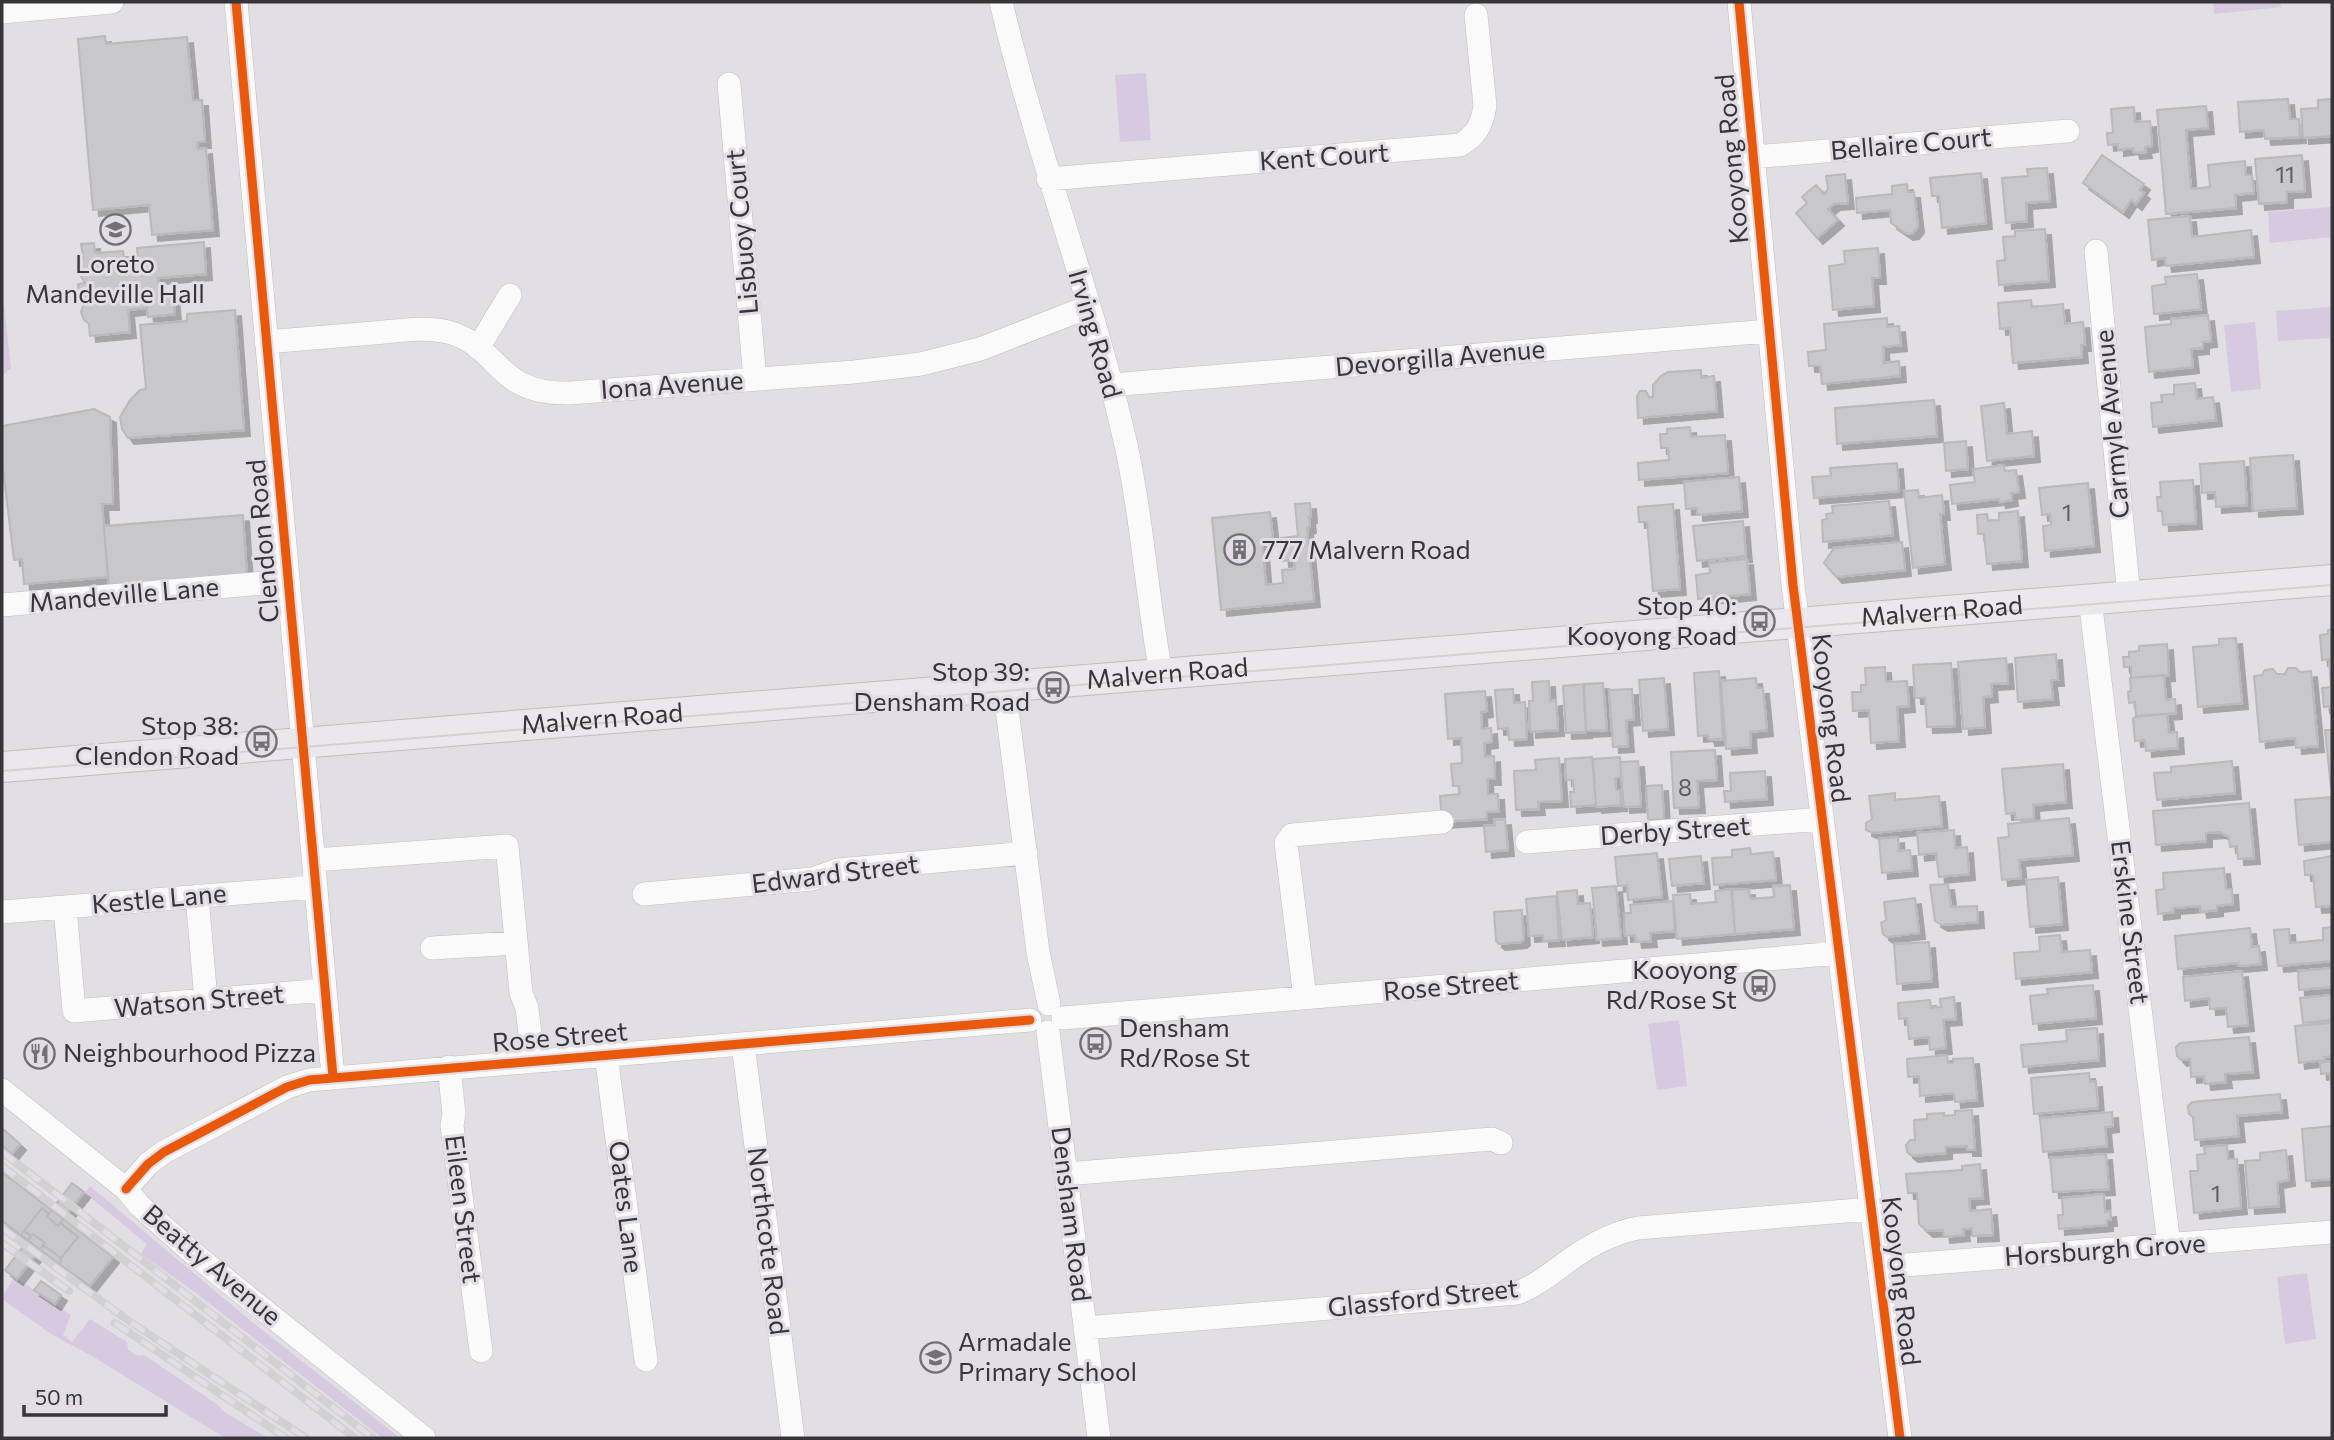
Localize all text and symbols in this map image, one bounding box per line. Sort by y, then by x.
street label: Kooyong Road [1708,73,1753,245]
street label: Bellaire Court [1829,120,1993,165]
street label: Kent Court [1258,136,1390,175]
street label: Lisbuoy Court [718,148,763,316]
house number: 11 [2275,160,2295,188]
school or university icon: Loreto Mandeville Hall [98,212,132,246]
place label: Loreto Mandeville Hall [25,247,205,308]
street label: Irving Road [1063,266,1130,401]
street label: Carmyle Avenue [2087,328,2134,520]
street label: Devorgilla Avenue [1334,332,1546,381]
street label: Iona Avenue [600,363,744,404]
street label: Clendon Road [239,458,284,624]
house number: 1 [2062,498,2072,526]
building icon: 777 Malvern Road [1222,533,1256,567]
place label: 777 Malvern Road [1262,533,1471,564]
street label: Mandeville Lane [28,570,220,617]
street label: Malvern Road [1859,588,2024,632]
place label: Stop 40: Kooyong Road [1567,589,1737,650]
bus stop icon: Stop 40: Kooyong Road [1743,604,1777,638]
street label: Kooyong Road [1807,631,1858,804]
street label: Malvern Road [1085,650,1249,694]
place label: Stop 39: Densham Road [854,655,1030,716]
bus stop icon: Stop 39: Densham Road [1036,670,1070,704]
street label: Malvern Road [520,695,684,739]
place label: Stop 38: Clendon Road [75,709,239,770]
bus stop icon: Stop 38: Clendon Road [245,724,279,758]
house number: 8 [1678,773,1692,801]
street label: Derby Street [1599,809,1751,850]
street label: Erskine Street [2106,838,2157,1006]
street label: Edward Street [750,847,920,898]
street label: Kestle Lane [90,876,227,919]
place label: Kooyong Rd/Rose St [1606,953,1737,1014]
street label: Rose Street [1382,963,1520,1006]
bus stop icon: Kooyong Rd/Rose St [1743,968,1777,1002]
street label: Watson Street [113,977,285,1022]
place label: Densham Rd/Rose St [1119,1011,1250,1072]
street label: Rose Street [491,1014,629,1057]
bus stop icon: Densham Rd/Rose St [1079,1026,1113,1060]
restaurant icon: Neighbourhood Pizza [23,1036,57,1070]
place label: Neighbourhood Pizza [63,1036,316,1067]
street label: Densham Road [1046,1124,1099,1303]
street label: Eileen Street [440,1133,489,1285]
street label: Oates Lane [604,1139,651,1275]
street label: Northcote Road [743,1145,796,1337]
house number: 1 [2211,1179,2221,1207]
street label: Kooyong Road [1877,1194,1928,1367]
street label: Beatty Avenue [138,1197,288,1331]
street label: Horsburgh Grove [2003,1226,2207,1271]
street label: Glassford Street [1326,1271,1520,1322]
place label: Armadale Primary School [958,1325,1137,1386]
school or university icon: Armadale Primary School [918,1340,952,1374]
scale bar [24,1374,166,1418]
text: 50 m [35,1384,83,1409]

